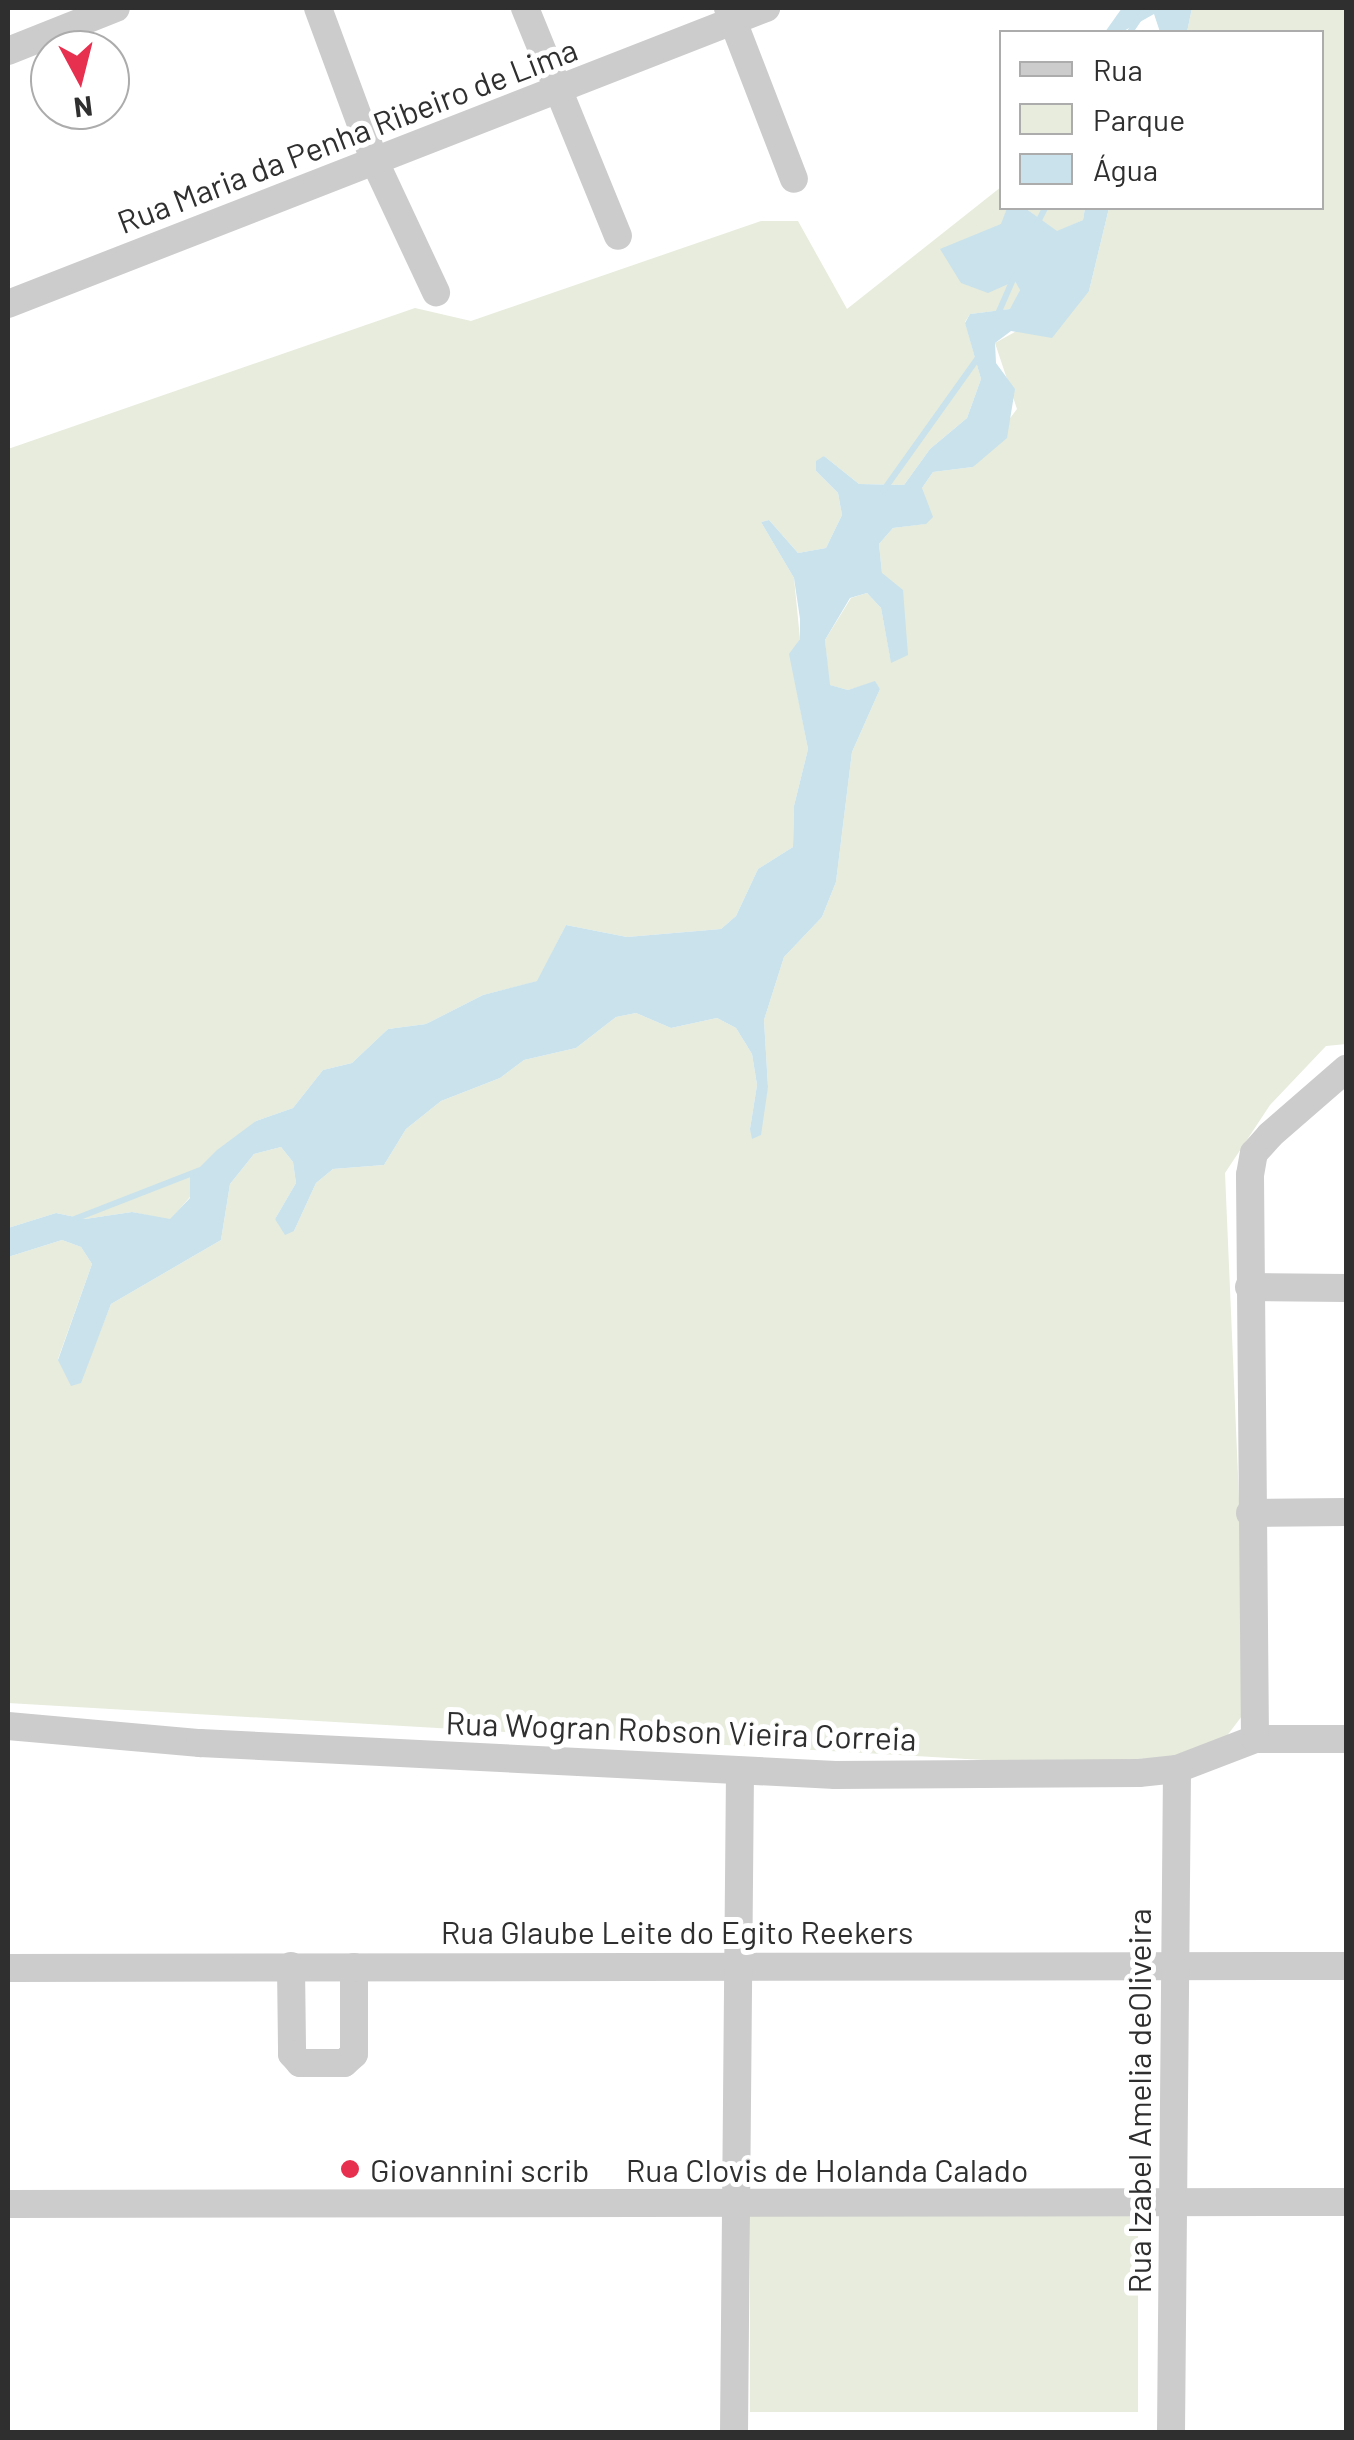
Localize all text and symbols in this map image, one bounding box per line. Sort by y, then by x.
street label: Rua Maria da Penha Ribeiro de Lima [112,29,582,241]
north arrow [30,30,130,130]
legend [999,30,1324,210]
text: Rua [1093,51,1143,87]
text: N [72,90,95,126]
text: Parque [1093,101,1185,137]
text: Água [1093,151,1158,187]
street label: Rua Wogran Robson Vieira Correia [445,1703,917,1757]
street label: Rua Izabel Amelia deOliveira [1119,1908,1157,2294]
street label: Rua Glaube Leite do Egito Reekers [441,1912,913,1950]
place label: Giovannini scrib [370,2150,590,2188]
street label: Rua Clovis de Holanda Calado [626,2150,1028,2188]
marker: Giovannini scrib [339,2158,361,2180]

